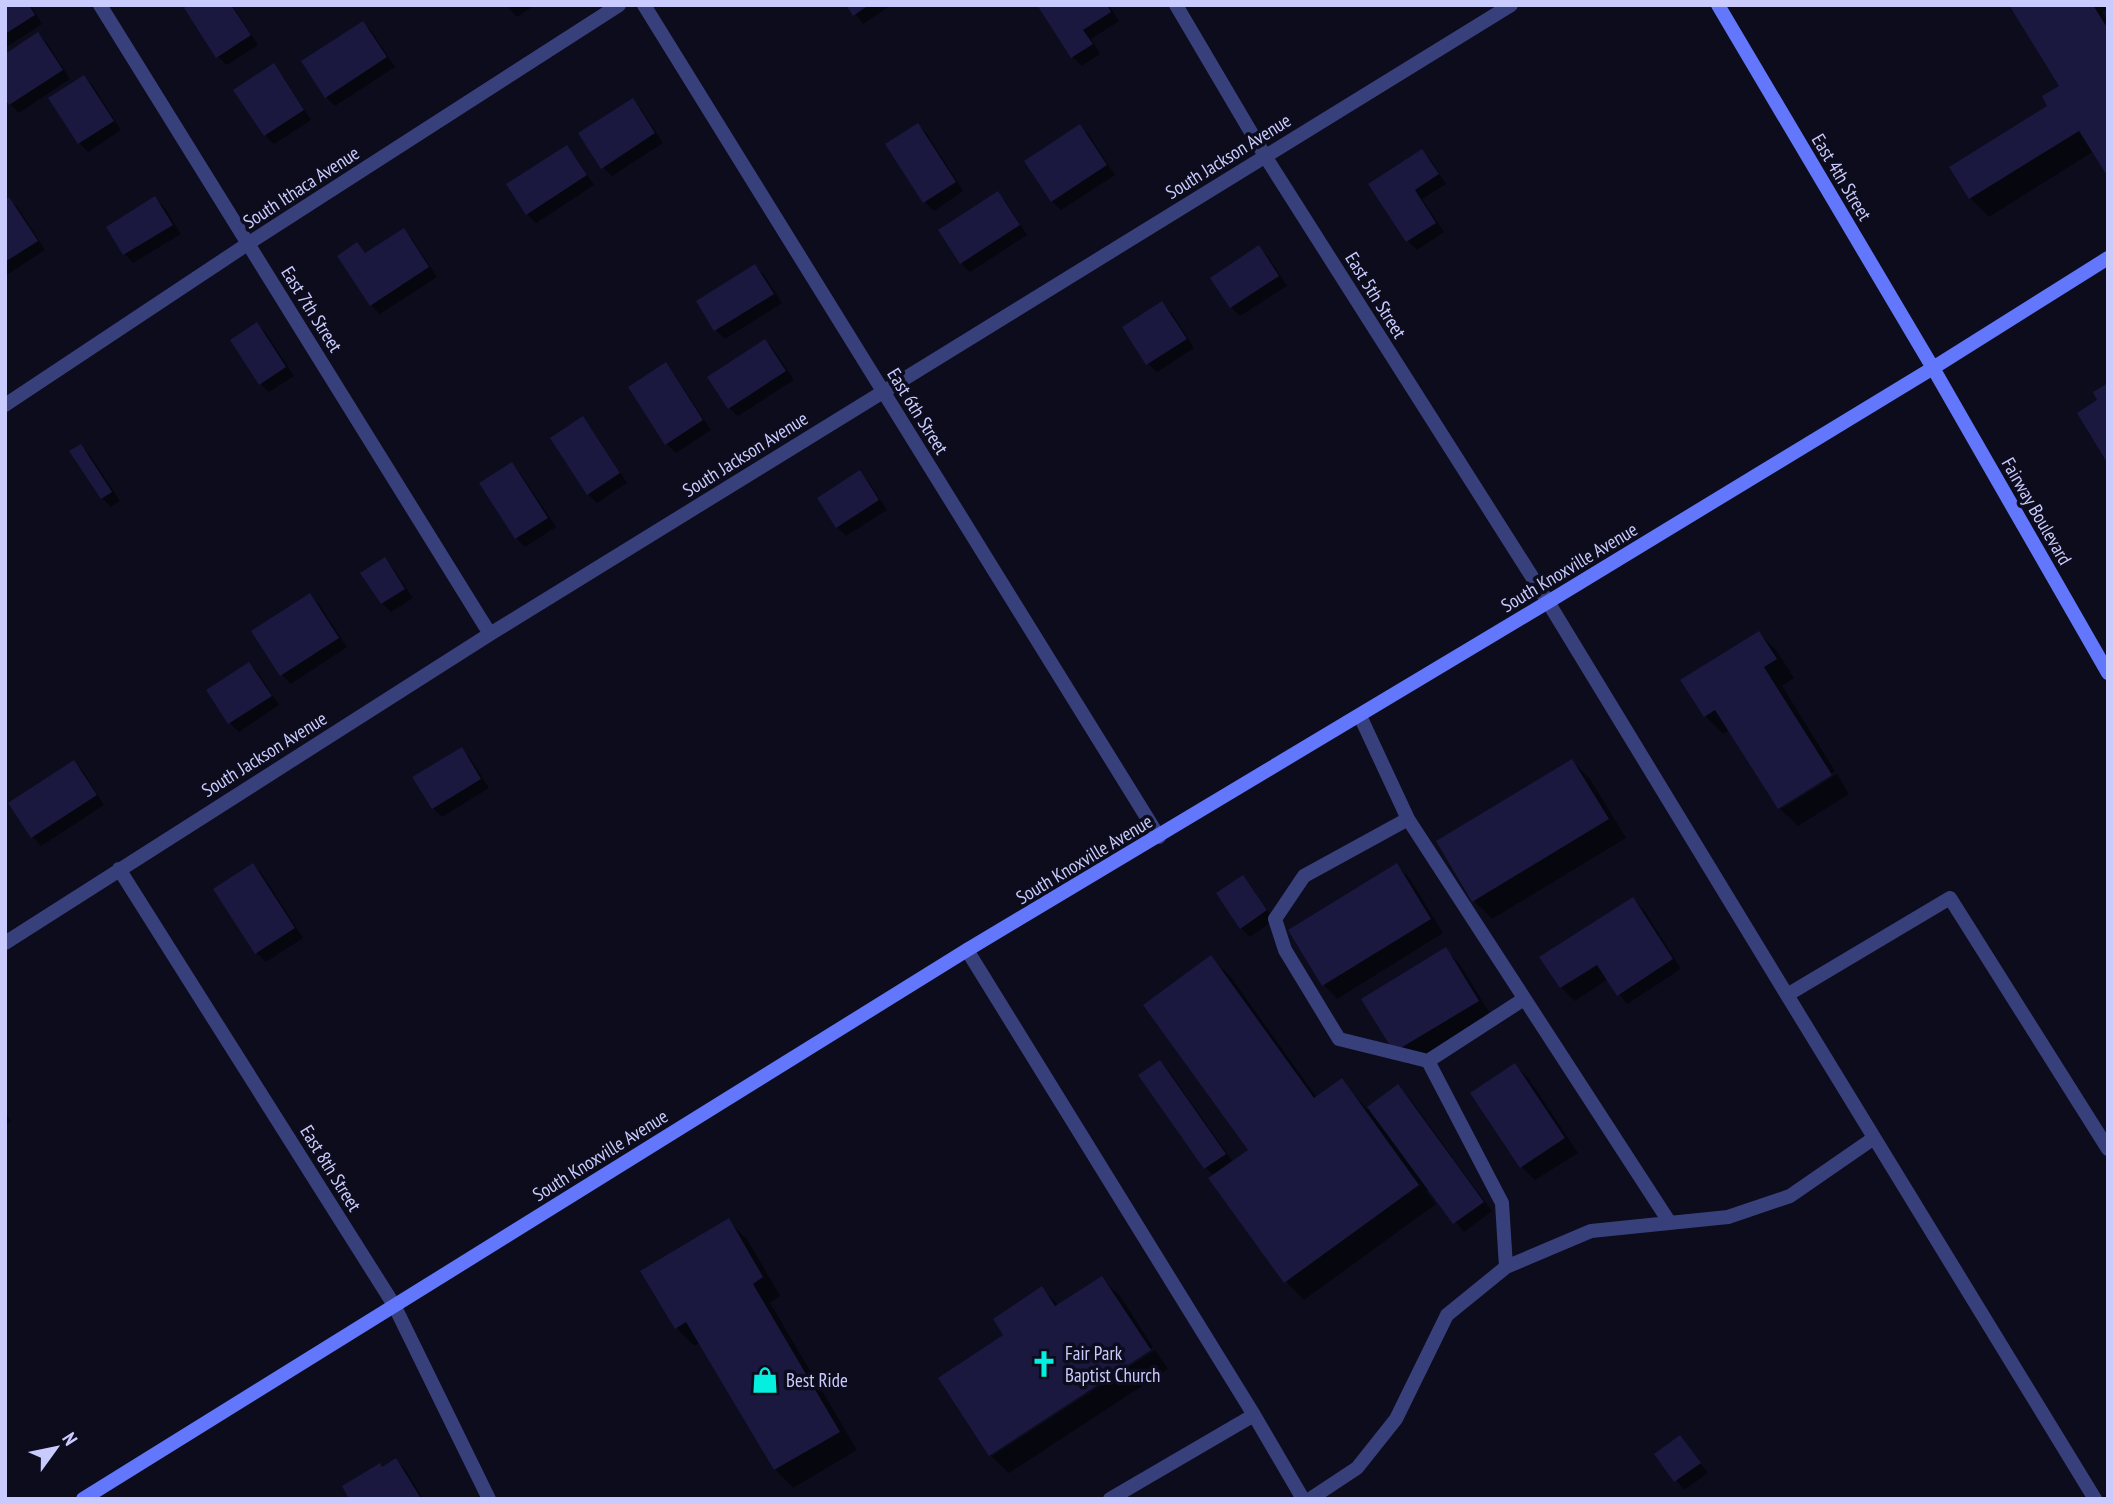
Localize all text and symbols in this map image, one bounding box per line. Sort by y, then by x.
street label: South Jackson Avenue [1161,108,1295,204]
street label: East 4th Street [1807,129,1878,225]
street label: South Ithaca Avenue [238,140,364,233]
street label: East 5th Street [1340,248,1412,343]
street label: East 7th Street [276,262,348,357]
street label: East 6th Street [882,364,954,459]
street label: South Jackson Avenue [678,406,812,502]
street label: Fairway Boulevard [1997,453,2077,569]
street label: South Knoxville Avenue [1496,517,1642,617]
street label: South Jackson Avenue [197,706,331,802]
street label: South Knoxville Avenue [1011,809,1157,909]
street label: South Knoxville Avenue [528,1104,672,1206]
street label: East 8th Street [295,1121,367,1216]
place label: Fair Park Baptist Church [1065,1341,1160,1387]
church icon: Fair Park Baptist Church [1029,1349,1059,1379]
shop icon: Best Ride [750,1365,780,1395]
place label: Best Ride [786,1368,848,1392]
north arrow [21,1413,91,1483]
text: N [57,1428,83,1450]

